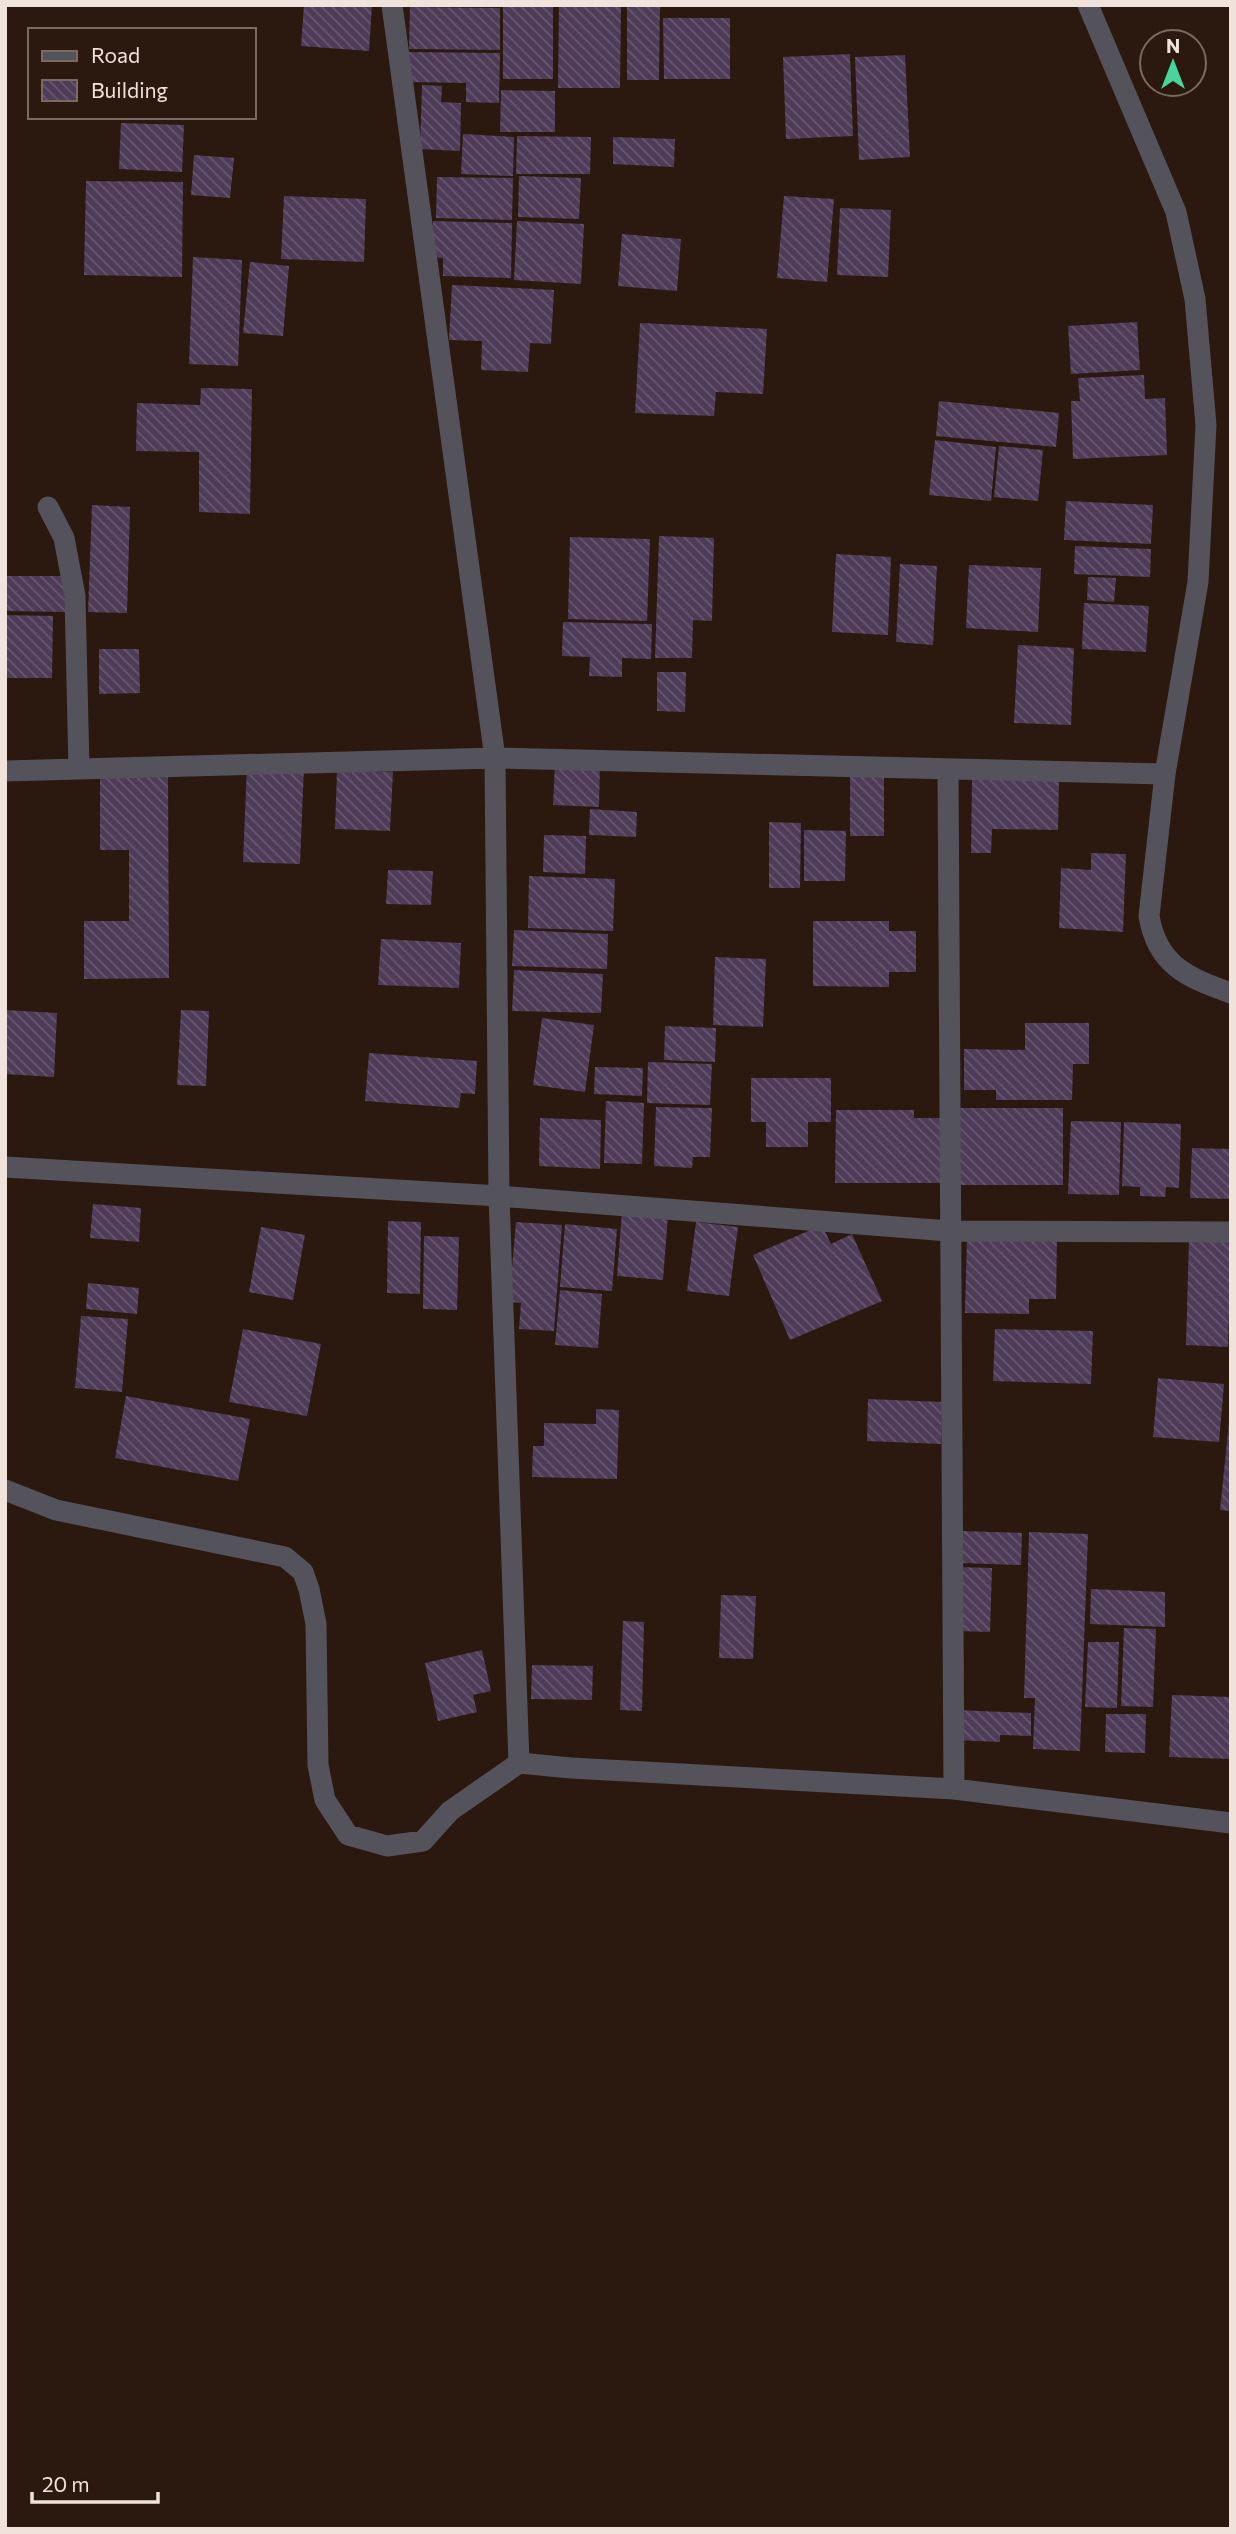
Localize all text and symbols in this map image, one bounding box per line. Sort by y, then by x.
legend [28,28,256,119]
north arrow [1138,28,1208,98]
text: N [1166,34,1180,57]
text: Road [91,42,140,67]
text: Building [91,77,168,102]
scale bar [32,2460,158,2504]
text: 20 m [42,2471,90,2496]

